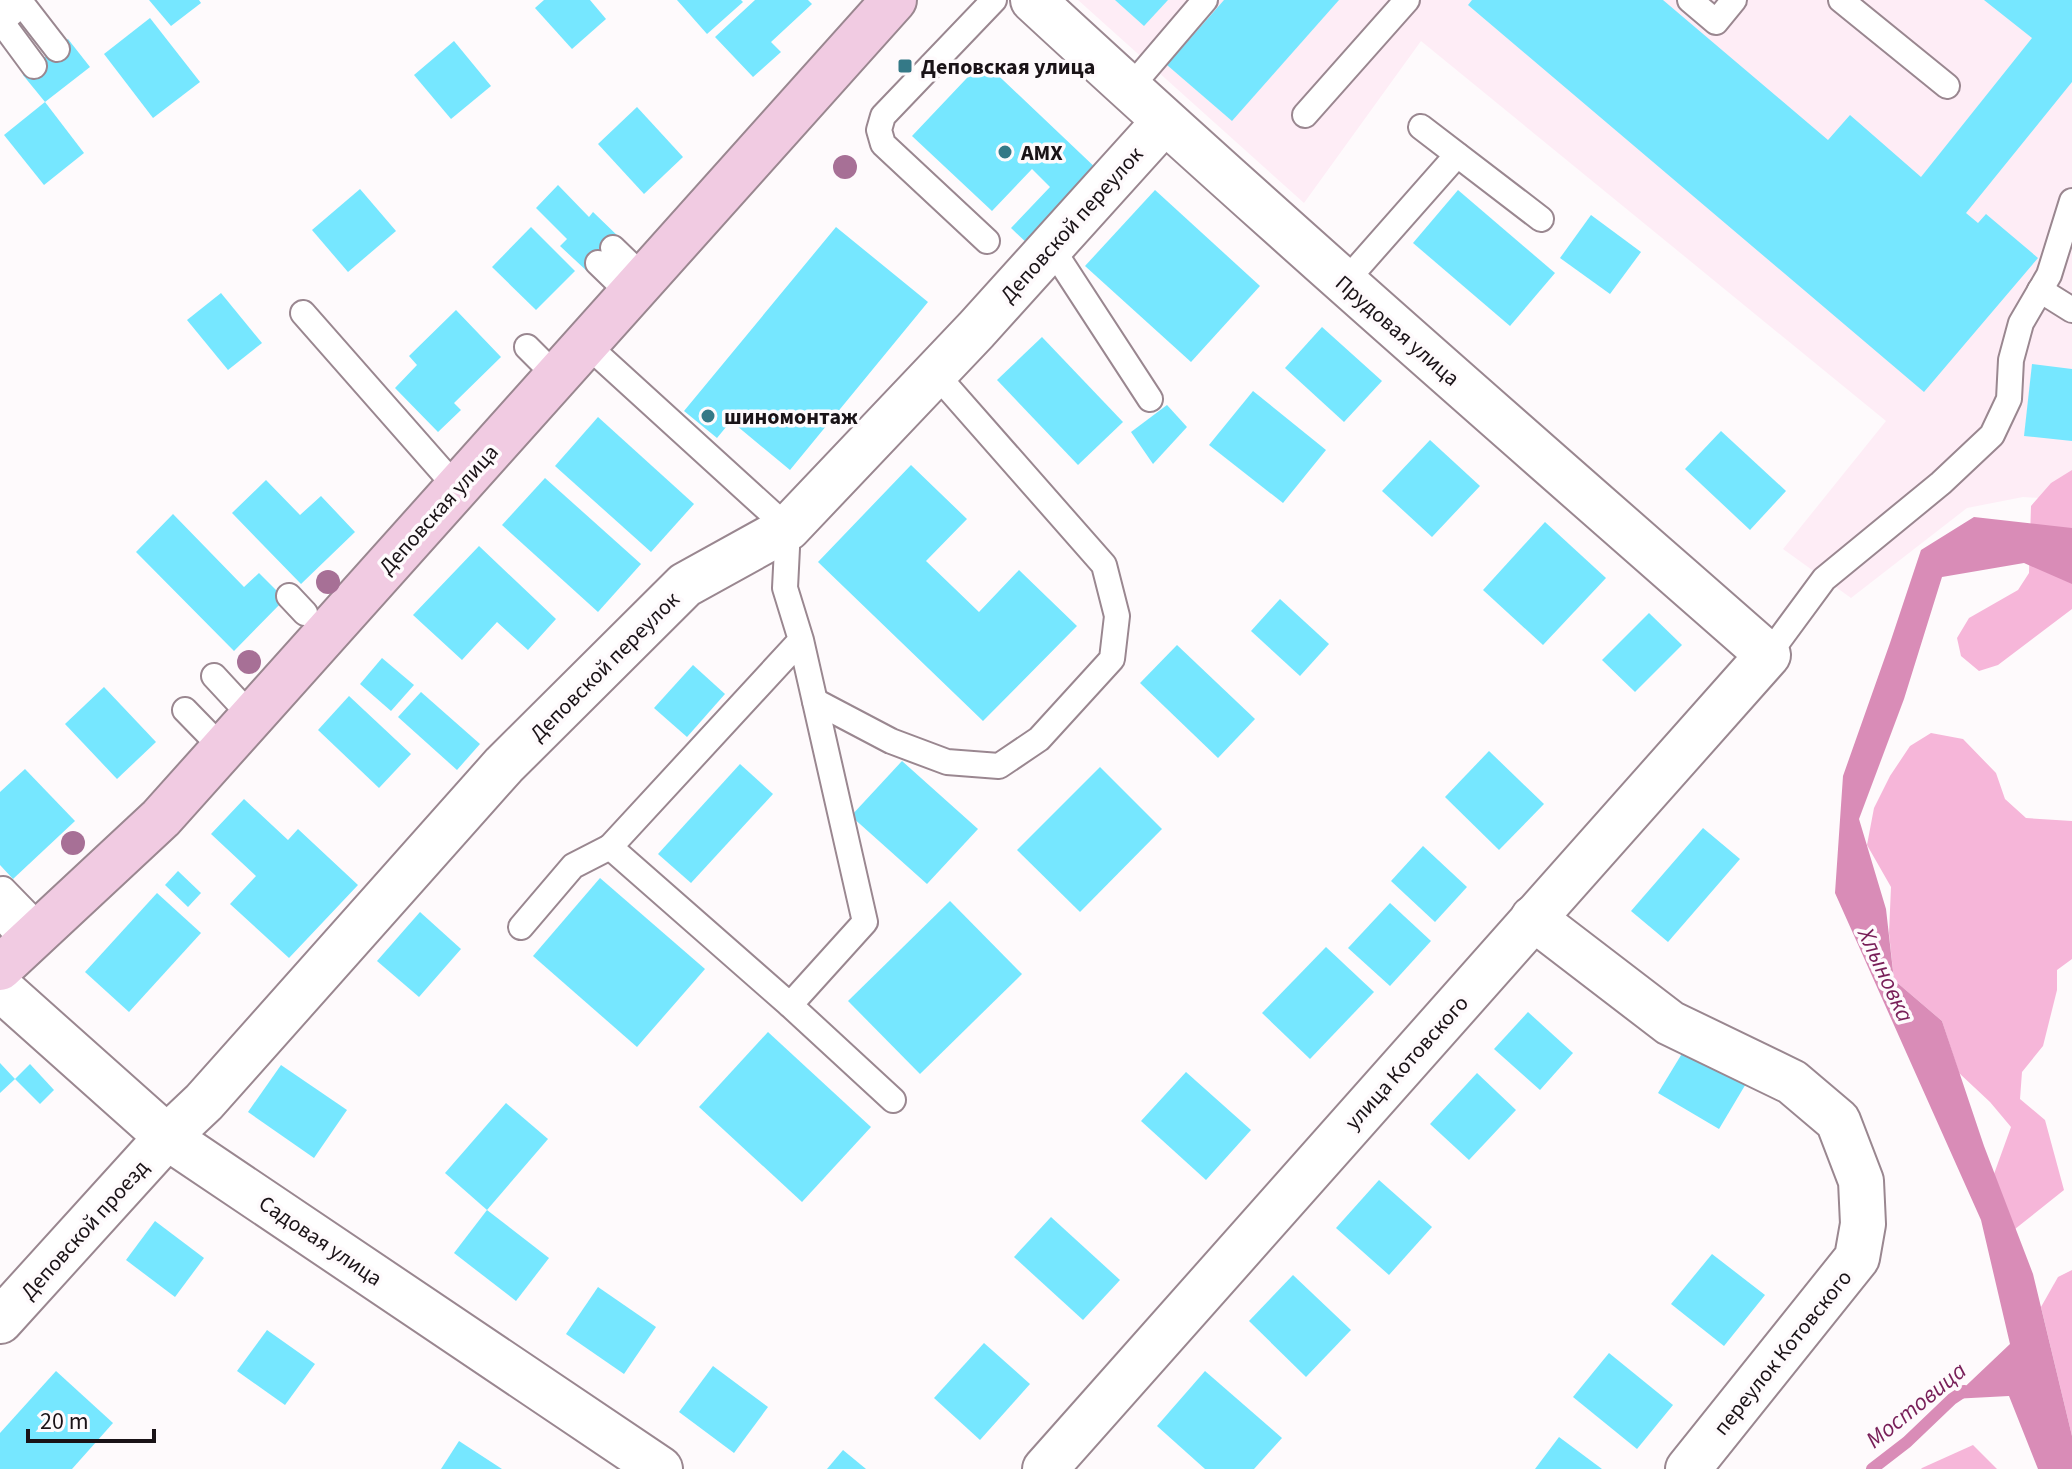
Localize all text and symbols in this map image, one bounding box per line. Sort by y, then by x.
place label: Деповская улица [921,51,1095,83]
marker: Деповская улица [896,57,914,75]
place label: AMX [1020,137,1063,169]
street label: Деповской переулок [993,139,1151,310]
marker: AMX [996,143,1014,161]
street label: Прудовая улица [1328,268,1467,394]
place label: шиномонтаж [724,401,858,433]
marker: шиномонтаж [699,407,717,425]
street label: Деповская улица [371,437,506,582]
street label: Деповской переулок [522,584,687,749]
water label: Хлыновка [1848,921,1923,1028]
street label: улица Котовского [1337,988,1476,1137]
street label: Деповской проезд [13,1152,157,1307]
street label: Садовая улица [252,1188,389,1294]
street label: переулок Котовского [1706,1263,1860,1442]
water label: Мостовица [1858,1354,1974,1457]
scale bar [28,1393,154,1443]
text: 20 m [40,1404,89,1439]

